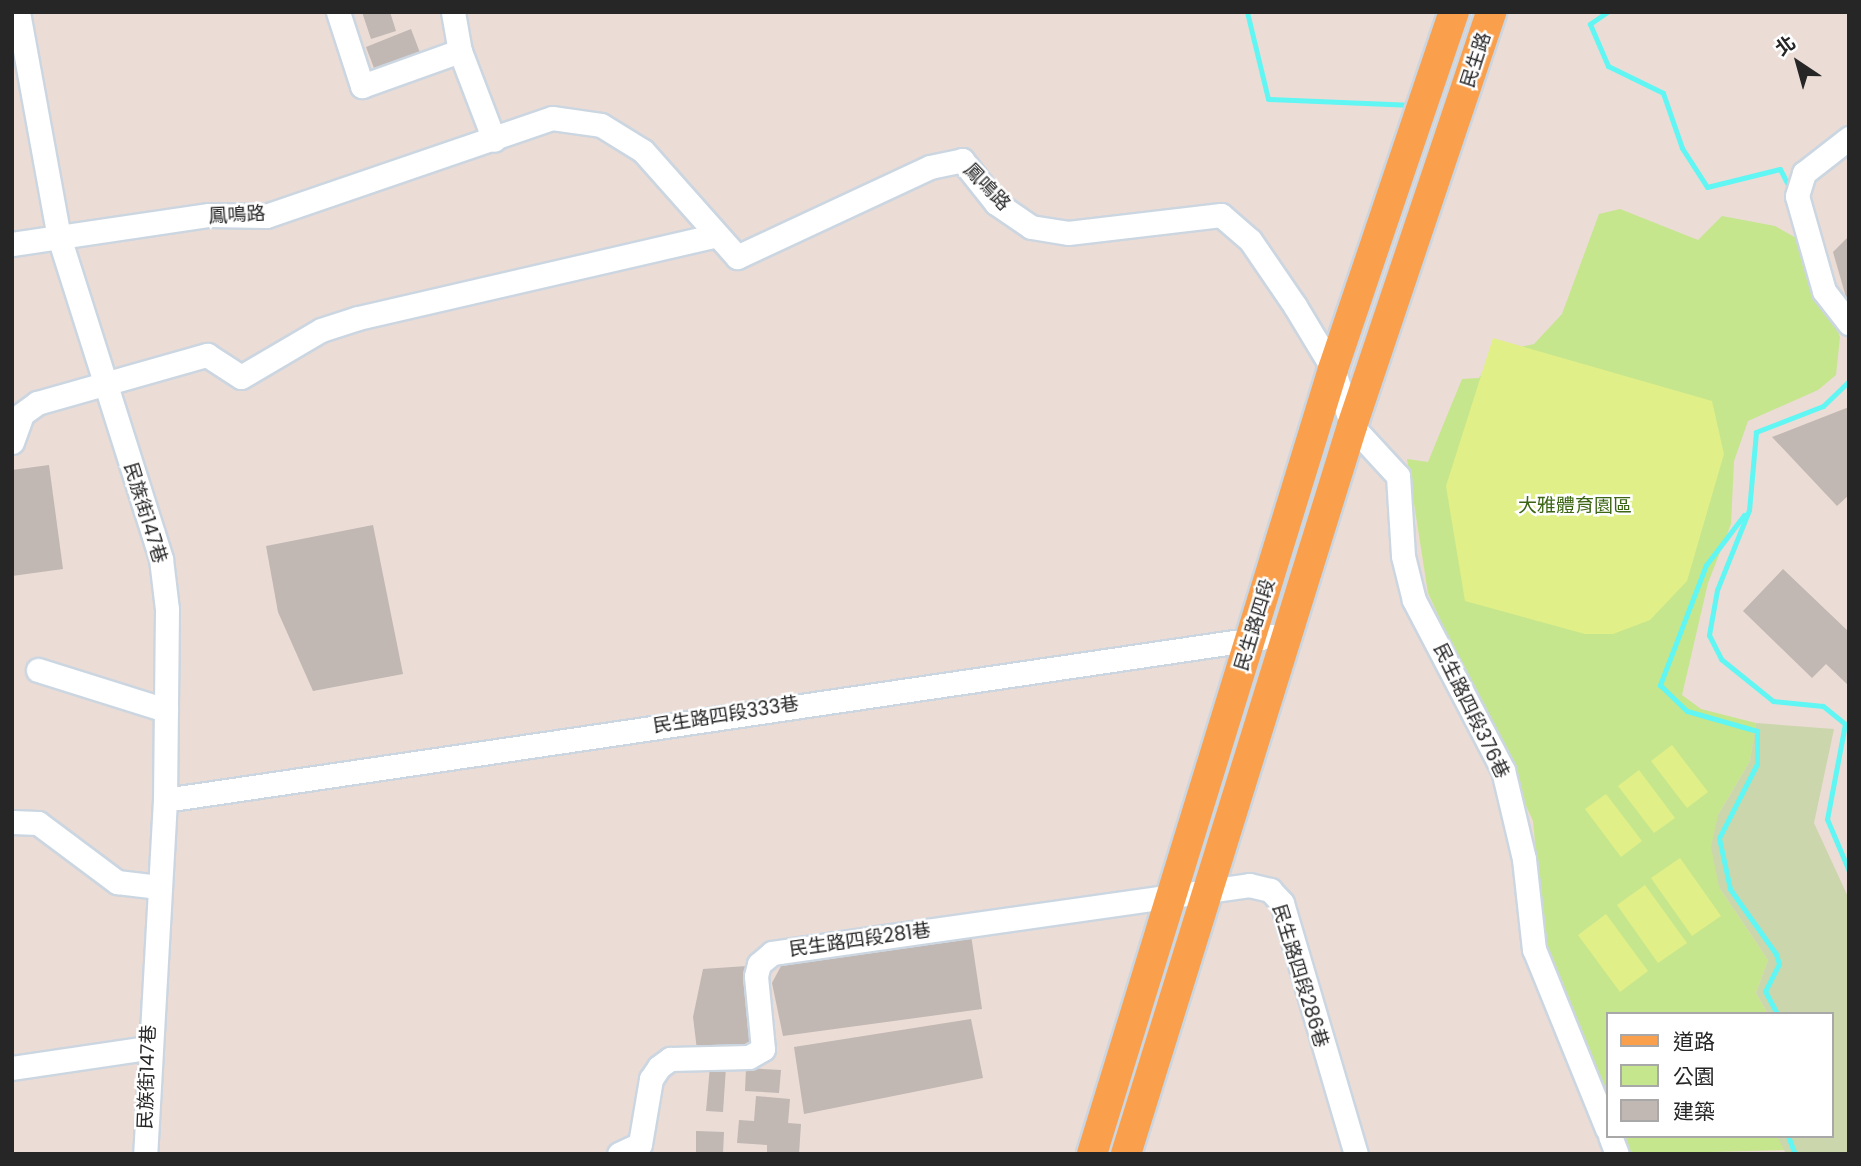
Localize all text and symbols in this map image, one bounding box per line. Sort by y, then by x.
north arrow [1763,28,1833,98]
street label: 民生路 [1456,29,1496,91]
text: 北 [1770,29,1801,62]
street label: 鳳鳴路 [959,159,1015,215]
street label: 鳳鳴路 [208,202,266,228]
street label: 民族街147巷 [119,460,171,566]
park label: 大雅體育園區 [1518,495,1632,517]
street label: 民生路四段 [1230,576,1280,674]
street label: 民生路四段376巷 [1428,640,1514,782]
street label: 民生路四段333巷 [651,692,801,738]
street label: 民生路四段286巷 [1267,901,1333,1051]
street label: 民生路四段281巷 [788,919,932,961]
legend [1605,1012,1833,1138]
street label: 民族街147巷 [134,1024,160,1130]
text: 道路 [1673,1027,1715,1056]
text: 公園 [1673,1062,1715,1091]
text: 建築 [1673,1097,1715,1126]

